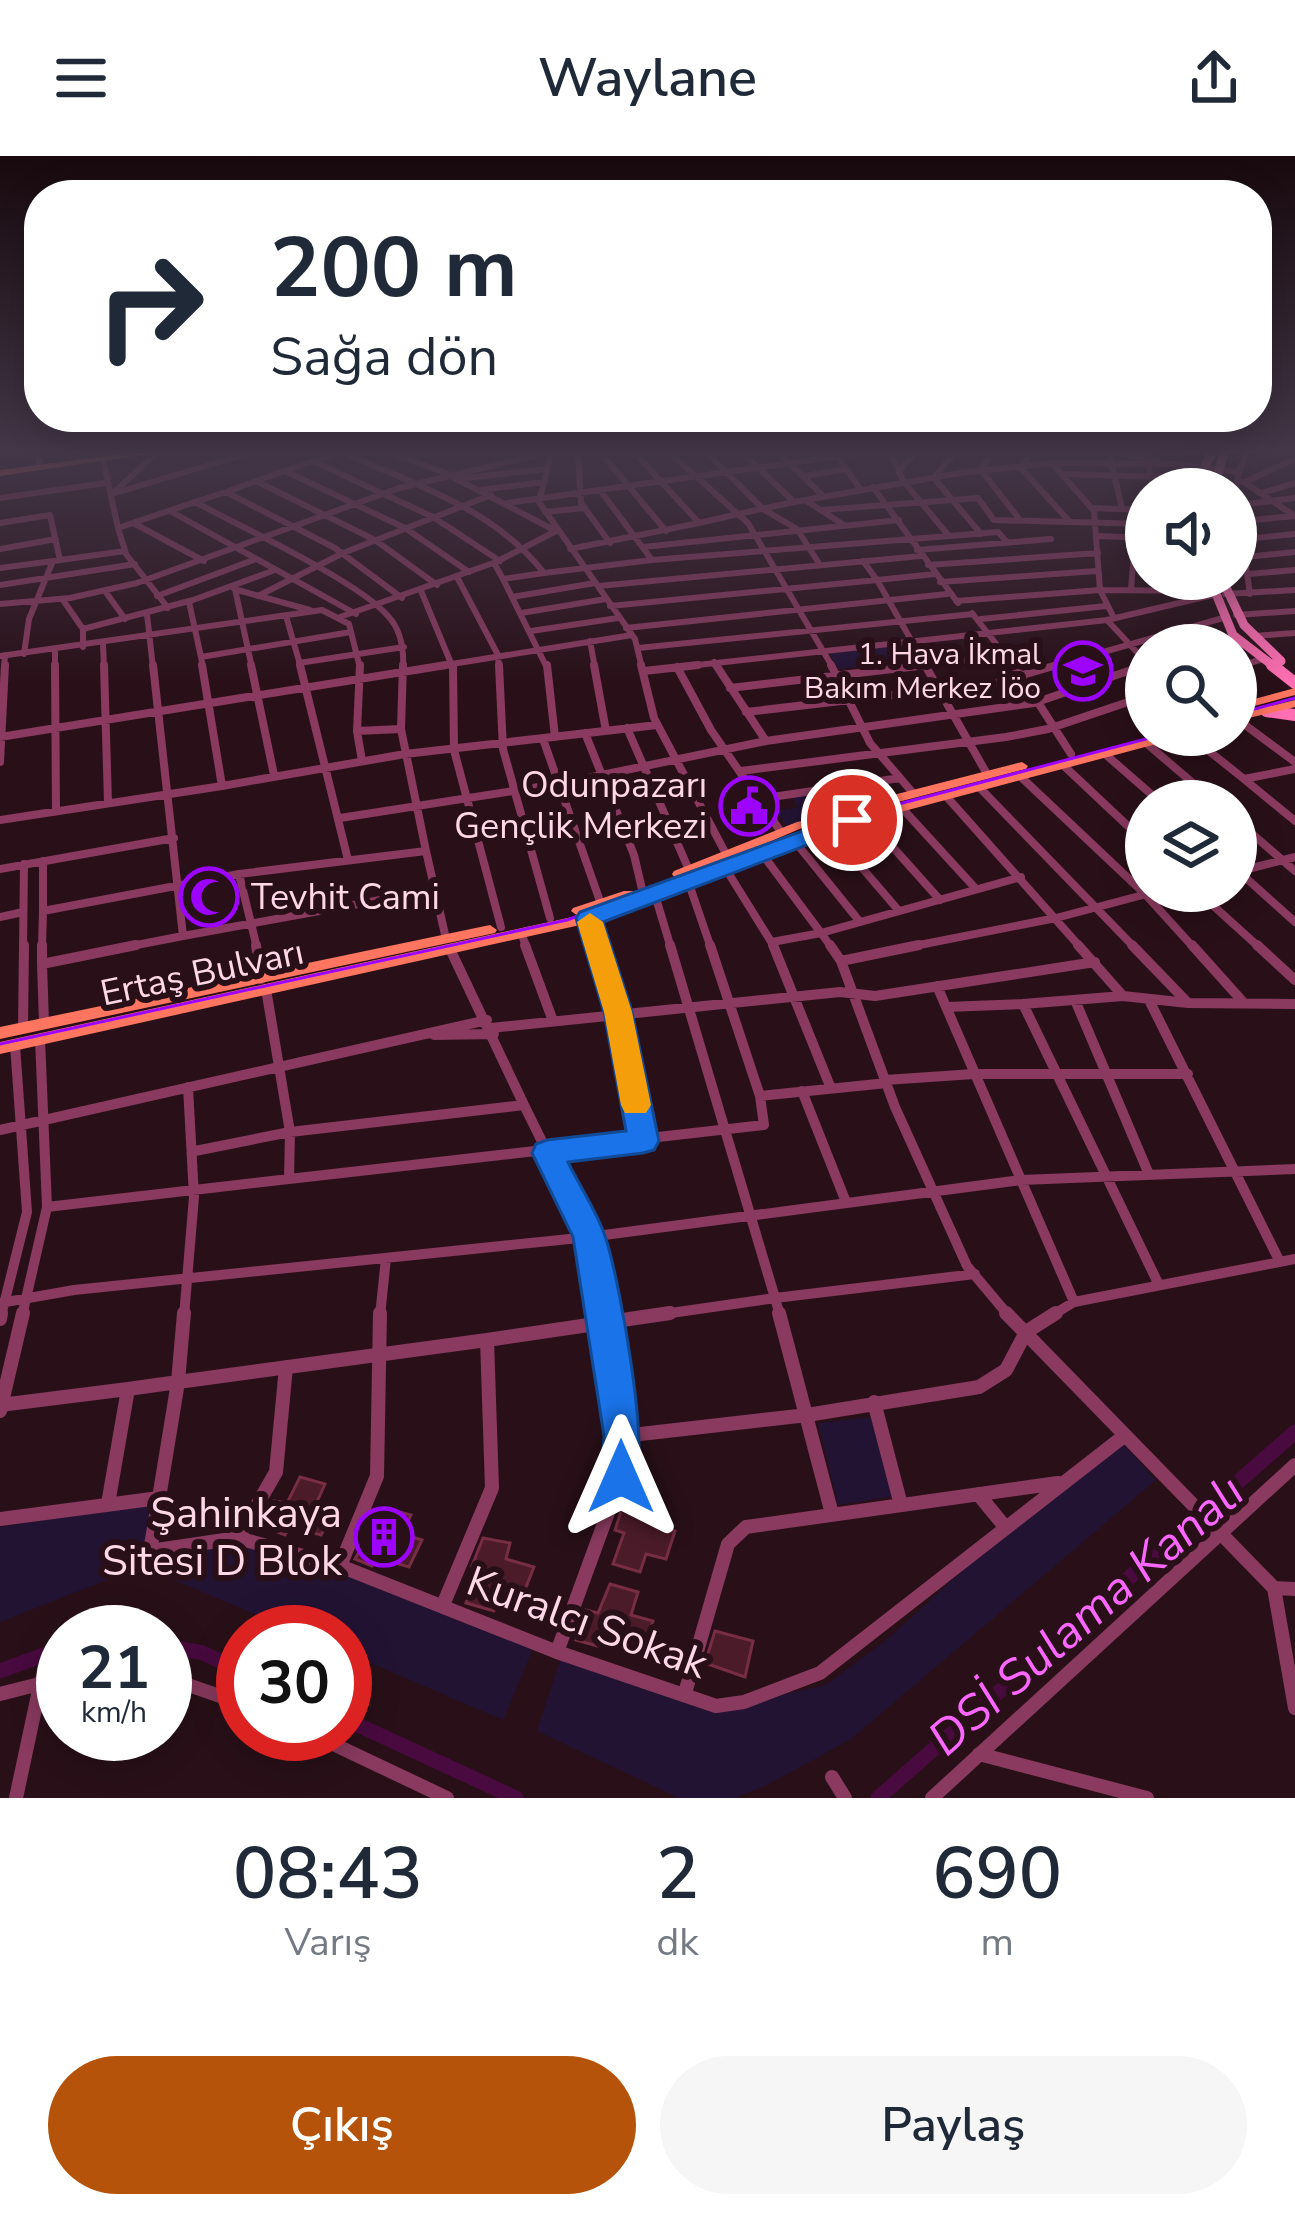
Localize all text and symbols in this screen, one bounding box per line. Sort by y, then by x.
text: Waylane [538,41,757,115]
icon: menu [48,45,114,111]
icon: share [1181,45,1247,111]
text: 200 m [270,211,518,326]
icon: right [72,228,228,384]
text: Sağa dön [270,320,498,394]
map controls [1125,468,1257,912]
button: sound [1125,468,1257,600]
button: search [1125,624,1257,756]
place label: 1. Hava İkmal Bakım Merkez İöo [804,634,1041,709]
school or university icon: 1. Hava İkmal Bakım Merkez İöo [1052,640,1114,702]
place label: Odunpazarı Gençlik Merkezi [454,761,707,851]
pin [801,769,903,871]
public building icon: Odunpazarı Gençlik Merkezi [718,775,780,837]
button: layers [1125,780,1257,912]
icon: arrive [819,787,885,853]
mosque icon: Tevhit Cami [178,866,240,928]
place label: Tevhit Cami [251,873,440,922]
street label: Ertaş Bulvarı [96,928,308,1018]
position arrow [558,1414,684,1540]
water label: DSİ Sulama Kanalı [914,1459,1258,1771]
place label: Şahinkaya Sitesi D Blok [102,1485,343,1590]
building icon: Şahinkaya Sitesi D Blok [353,1506,415,1568]
street label: Kuralcı Sokak [459,1553,716,1693]
speed limit sign: 30 [216,1605,372,1761]
text: 21 [78,1627,150,1709]
text: km/h [81,1692,147,1733]
text: 08:43 [233,1825,423,1923]
text: 2 [656,1825,699,1923]
text: 690 [932,1825,1062,1923]
text: Varış [284,1916,372,1969]
text: dk [657,1916,699,1969]
text: m [980,1916,1014,1969]
button: Çıkış [48,2056,636,2194]
button: Paylaş [660,2056,1247,2194]

